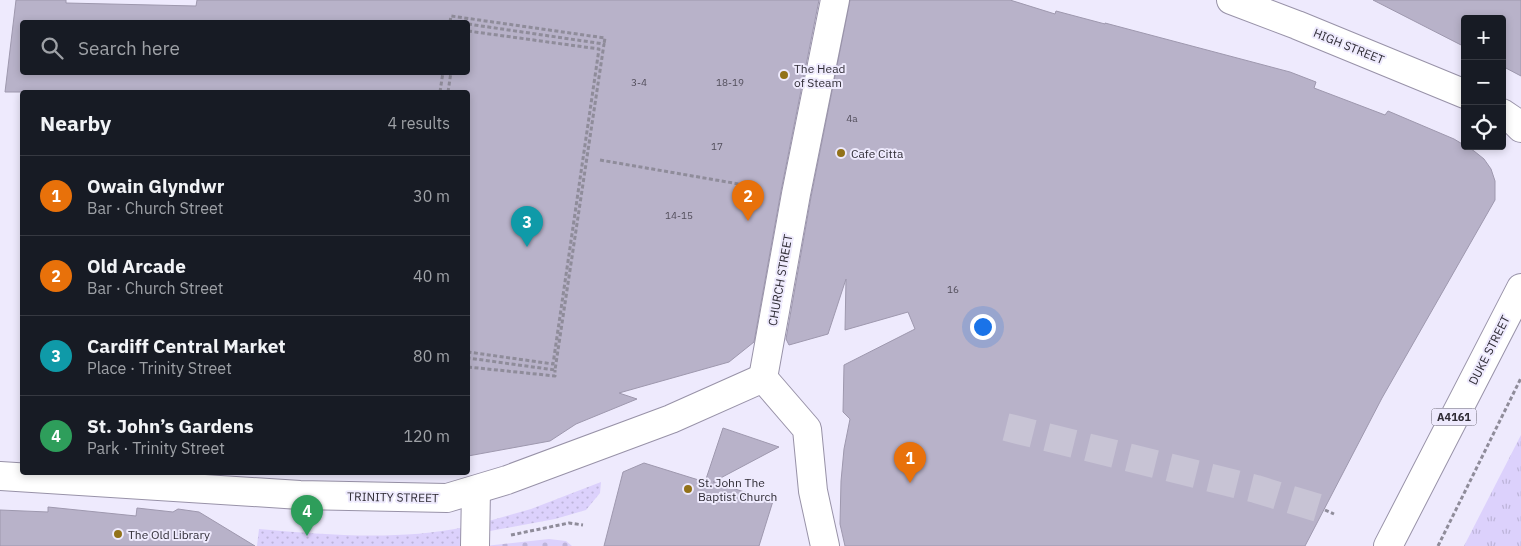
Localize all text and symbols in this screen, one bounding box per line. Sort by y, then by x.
map controls [1461,15,1506,150]
button: + [1461,15,1506,60]
search box [20,20,470,75]
street label: HIGH STREET [1311,25,1387,67]
icon: search [38,34,66,62]
text: Search here [78,36,180,60]
button: − [1461,60,1506,105]
place label: The Head of Steam [794,61,846,90]
marker: The Head of Steam [778,69,790,81]
house number: 3-4 [631,76,647,89]
house number: 18-19 [716,76,744,89]
button: locate [1461,105,1506,150]
text: Nearby [40,109,111,137]
house number: 4a [846,112,858,125]
text: 4 results [387,113,450,133]
house number: 17 [711,140,723,153]
place label: Cafe Citta [851,146,904,161]
marker: Cafe Citta [835,147,847,159]
text: Owain Glyndwr [87,174,224,198]
pin: 2 [732,180,764,221]
text: 1 [51,186,61,206]
text: 30 m [413,186,450,206]
text: Bar · Church Street [87,198,223,218]
pin: 3 [511,206,543,247]
house number: 14-15 [665,209,693,222]
street label: CHURCH STREET [765,233,795,327]
text: Old Arcade [87,254,186,278]
text: 2 [51,266,61,286]
text: 40 m [413,266,450,286]
text: Bar · Church Street [87,278,223,298]
house number: 16 [947,283,959,296]
street label: DUKE STREET [1465,313,1513,387]
your location [970,314,996,340]
text: Cardiff Central Market [87,334,286,358]
text: 3 [51,346,61,366]
text: 80 m [413,346,450,366]
text: Place · Trinity Street [87,358,232,378]
road number: A4161 [1432,408,1476,426]
text: St. John’s Gardens [87,414,254,438]
text: 4 [51,426,61,446]
text: 120 m [403,426,450,446]
text: Park · Trinity Street [87,438,225,458]
pin: 1 [894,442,926,483]
place label: St. John The Baptist Church [698,475,777,504]
marker: St. John The Baptist Church [682,483,694,495]
street label: TRINITY STREET [347,489,439,505]
pin: 4 [291,495,323,536]
place label: The Old Library [128,527,210,542]
marker: The Old Library [112,528,124,540]

